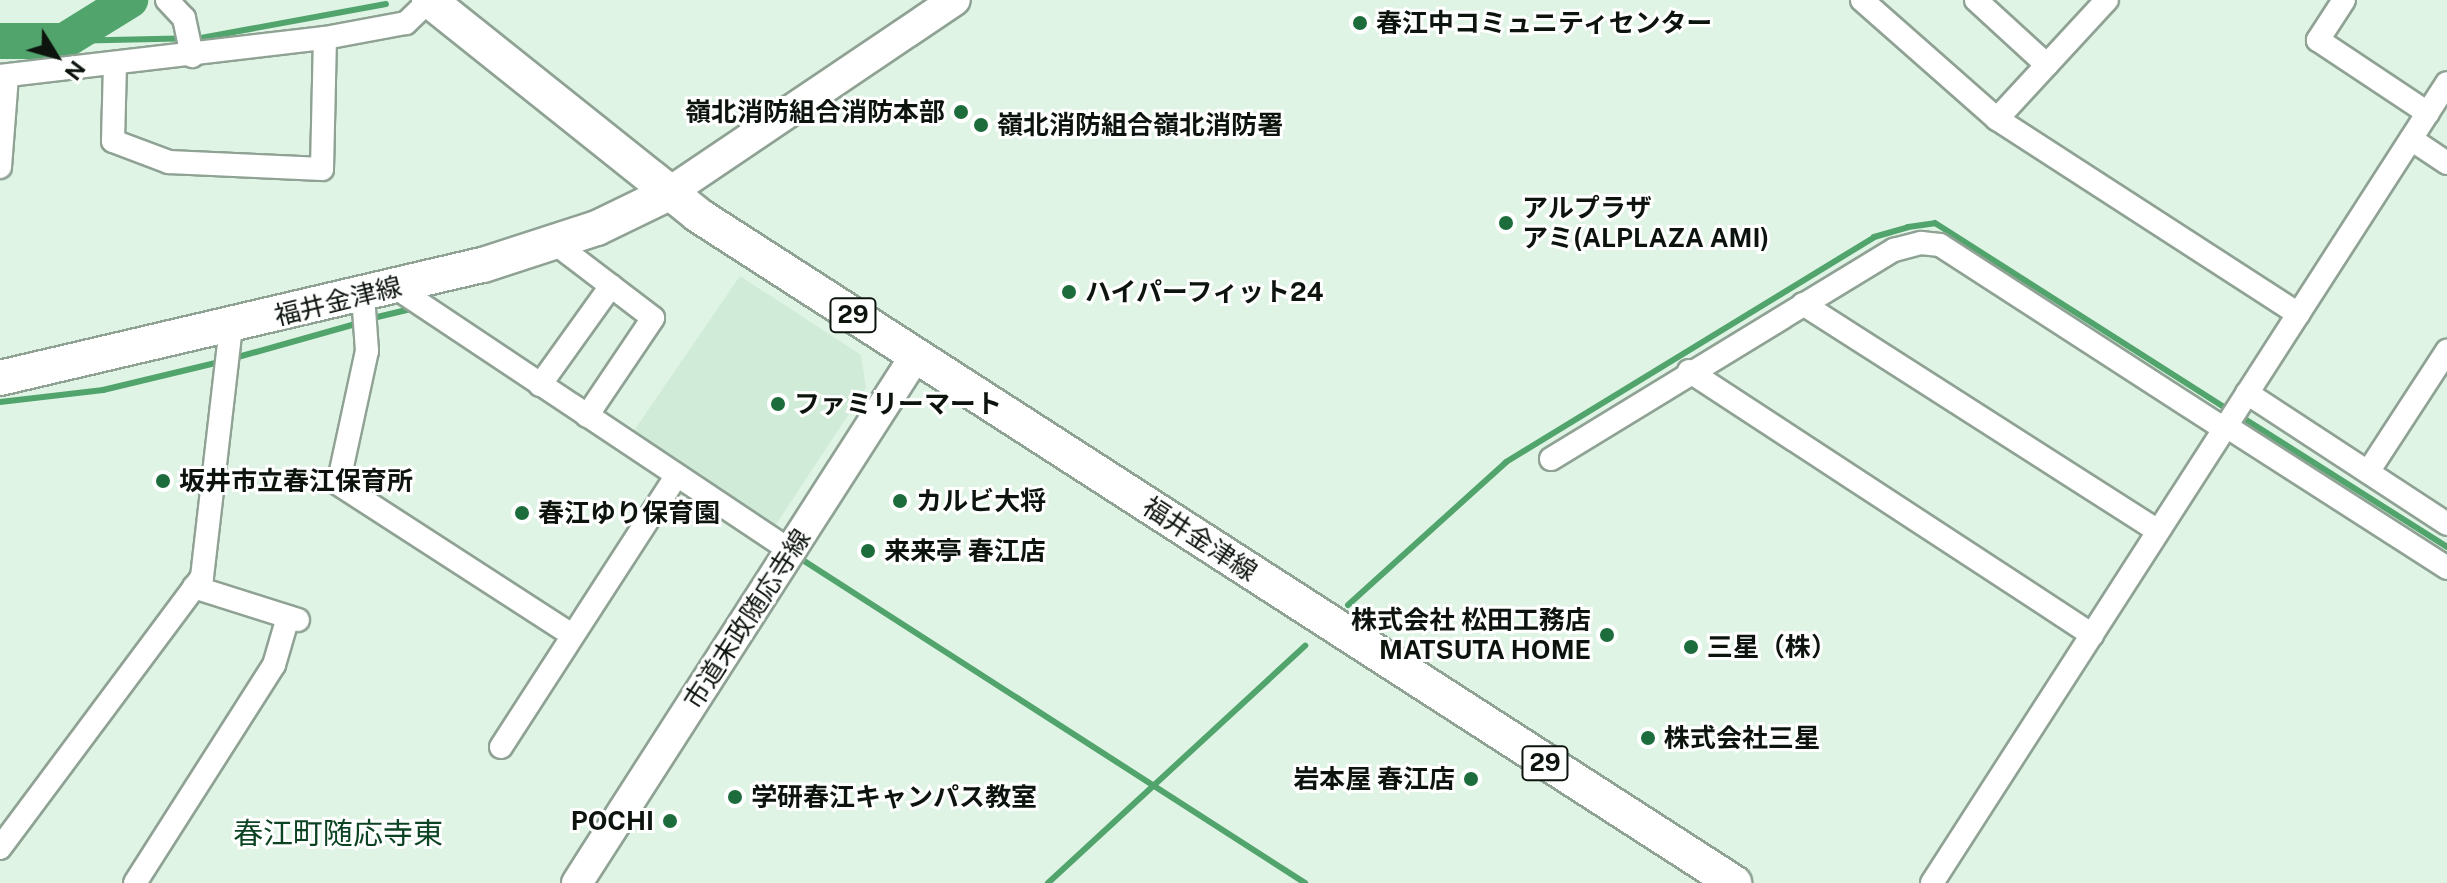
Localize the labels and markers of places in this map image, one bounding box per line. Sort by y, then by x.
place label: 春江中コミュニティセンター [1376,7,1714,39]
marker: 春江中コミュニティセンター [1351,14,1369,32]
place label: 嶺北消防組合消防本部 [685,96,945,128]
marker: 嶺北消防組合消防本部 [952,103,970,121]
place label: 嶺北消防組合嶺北消防署 [997,109,1283,141]
marker: 嶺北消防組合嶺北消防署 [972,116,990,134]
place label: アルプラザ アミ(ALPLAZA AMI) [1522,192,1770,254]
marker: アルプラザ アミ(ALPLAZA AMI) [1497,214,1515,232]
place label: ハイパーフィット24 [1085,276,1327,308]
marker: ハイパーフィット24 [1060,283,1078,301]
place label: ファミリーマート [794,388,1002,420]
marker: ファミリーマート [769,395,787,413]
place label: 坂井市立春江保育所 [179,465,413,497]
marker: 坂井市立春江保育所 [154,472,172,490]
place label: カルビ大将 [916,485,1046,517]
marker: カルビ大将 [891,492,909,510]
place label: 春江ゆり保育園 [538,497,720,529]
marker: 春江ゆり保育園 [513,504,531,522]
place label: 来来亭 春江店 [884,535,1046,567]
marker: 来来亭 春江店 [859,542,877,560]
place label: 株式会社 松田工務店 MATSUTA HOME [1351,604,1591,666]
marker: 株式会社 松田工務店 MATSUTA HOME [1598,626,1616,644]
place label: 三星（株） [1707,631,1837,663]
marker: 三星（株） [1682,638,1700,656]
place label: 株式会社三星 [1664,722,1820,754]
marker: 株式会社三星 [1639,729,1657,747]
place label: 岩本屋 春江店 [1293,763,1455,795]
marker: 岩本屋 春江店 [1462,770,1480,788]
place label: 学研春江キャンパス教室 [751,781,1037,813]
marker: 学研春江キャンパス教室 [726,788,744,806]
place label: POCHI [571,805,654,837]
marker: POCHI [661,812,679,830]

